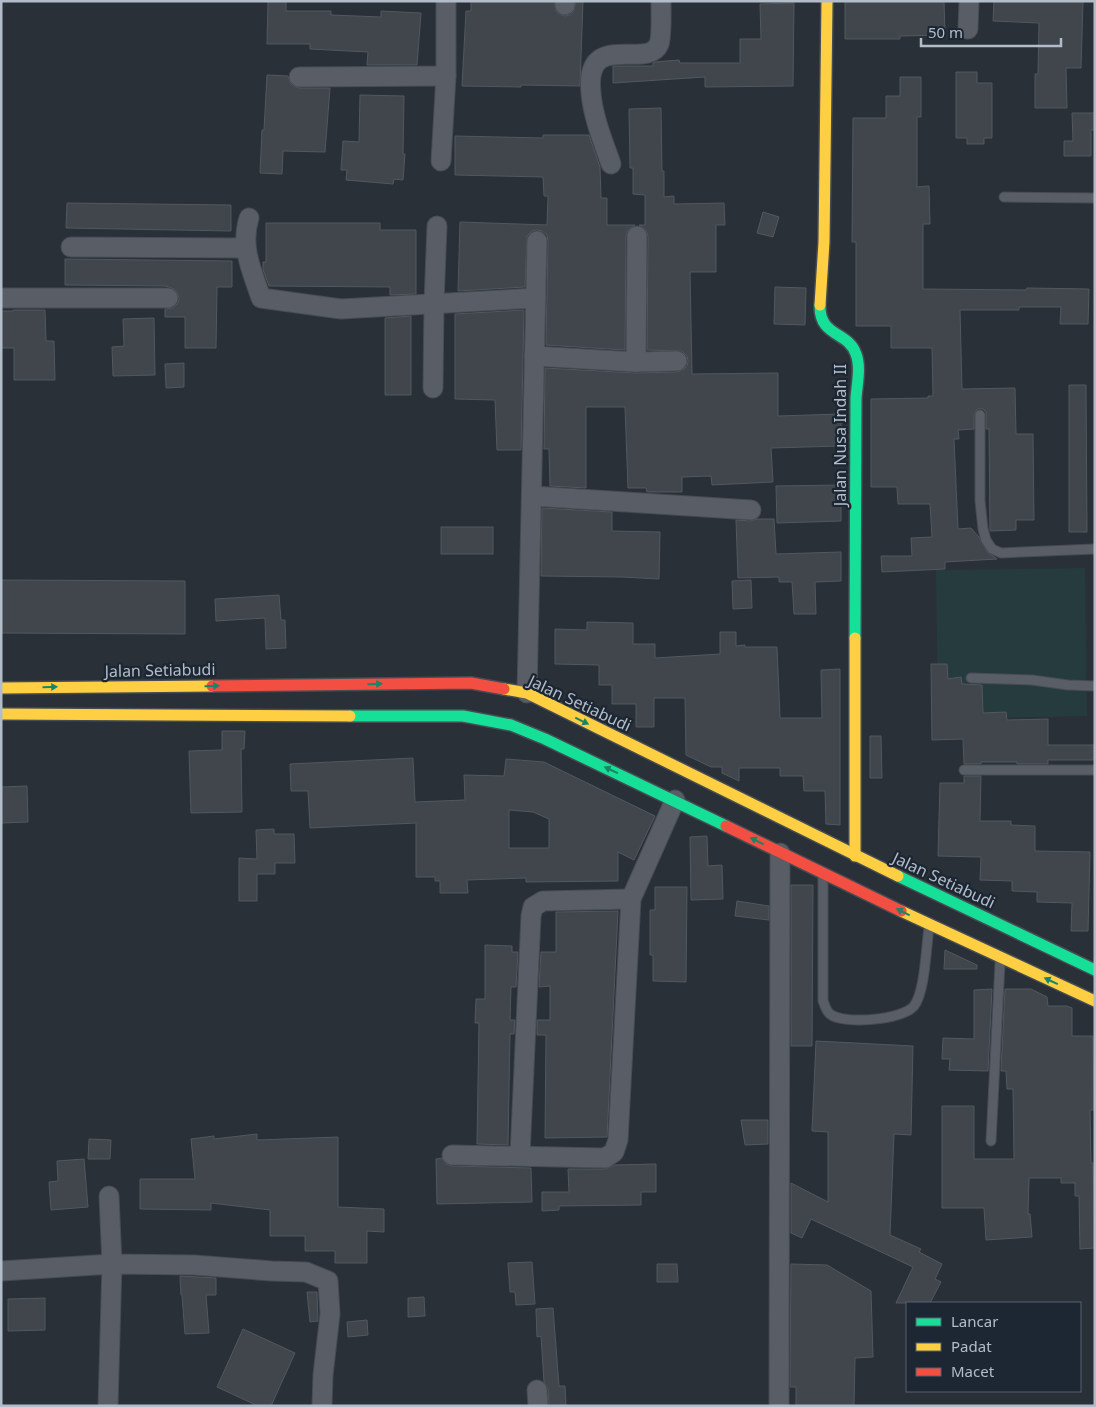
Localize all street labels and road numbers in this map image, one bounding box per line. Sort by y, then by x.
street label: Jalan Nusa Indah II [829,364,851,508]
street label: Jalan Setiabudi [102,658,216,682]
street label: Jalan Setiabudi [523,669,635,736]
street label: Jalan Setiabudi [887,846,999,913]

